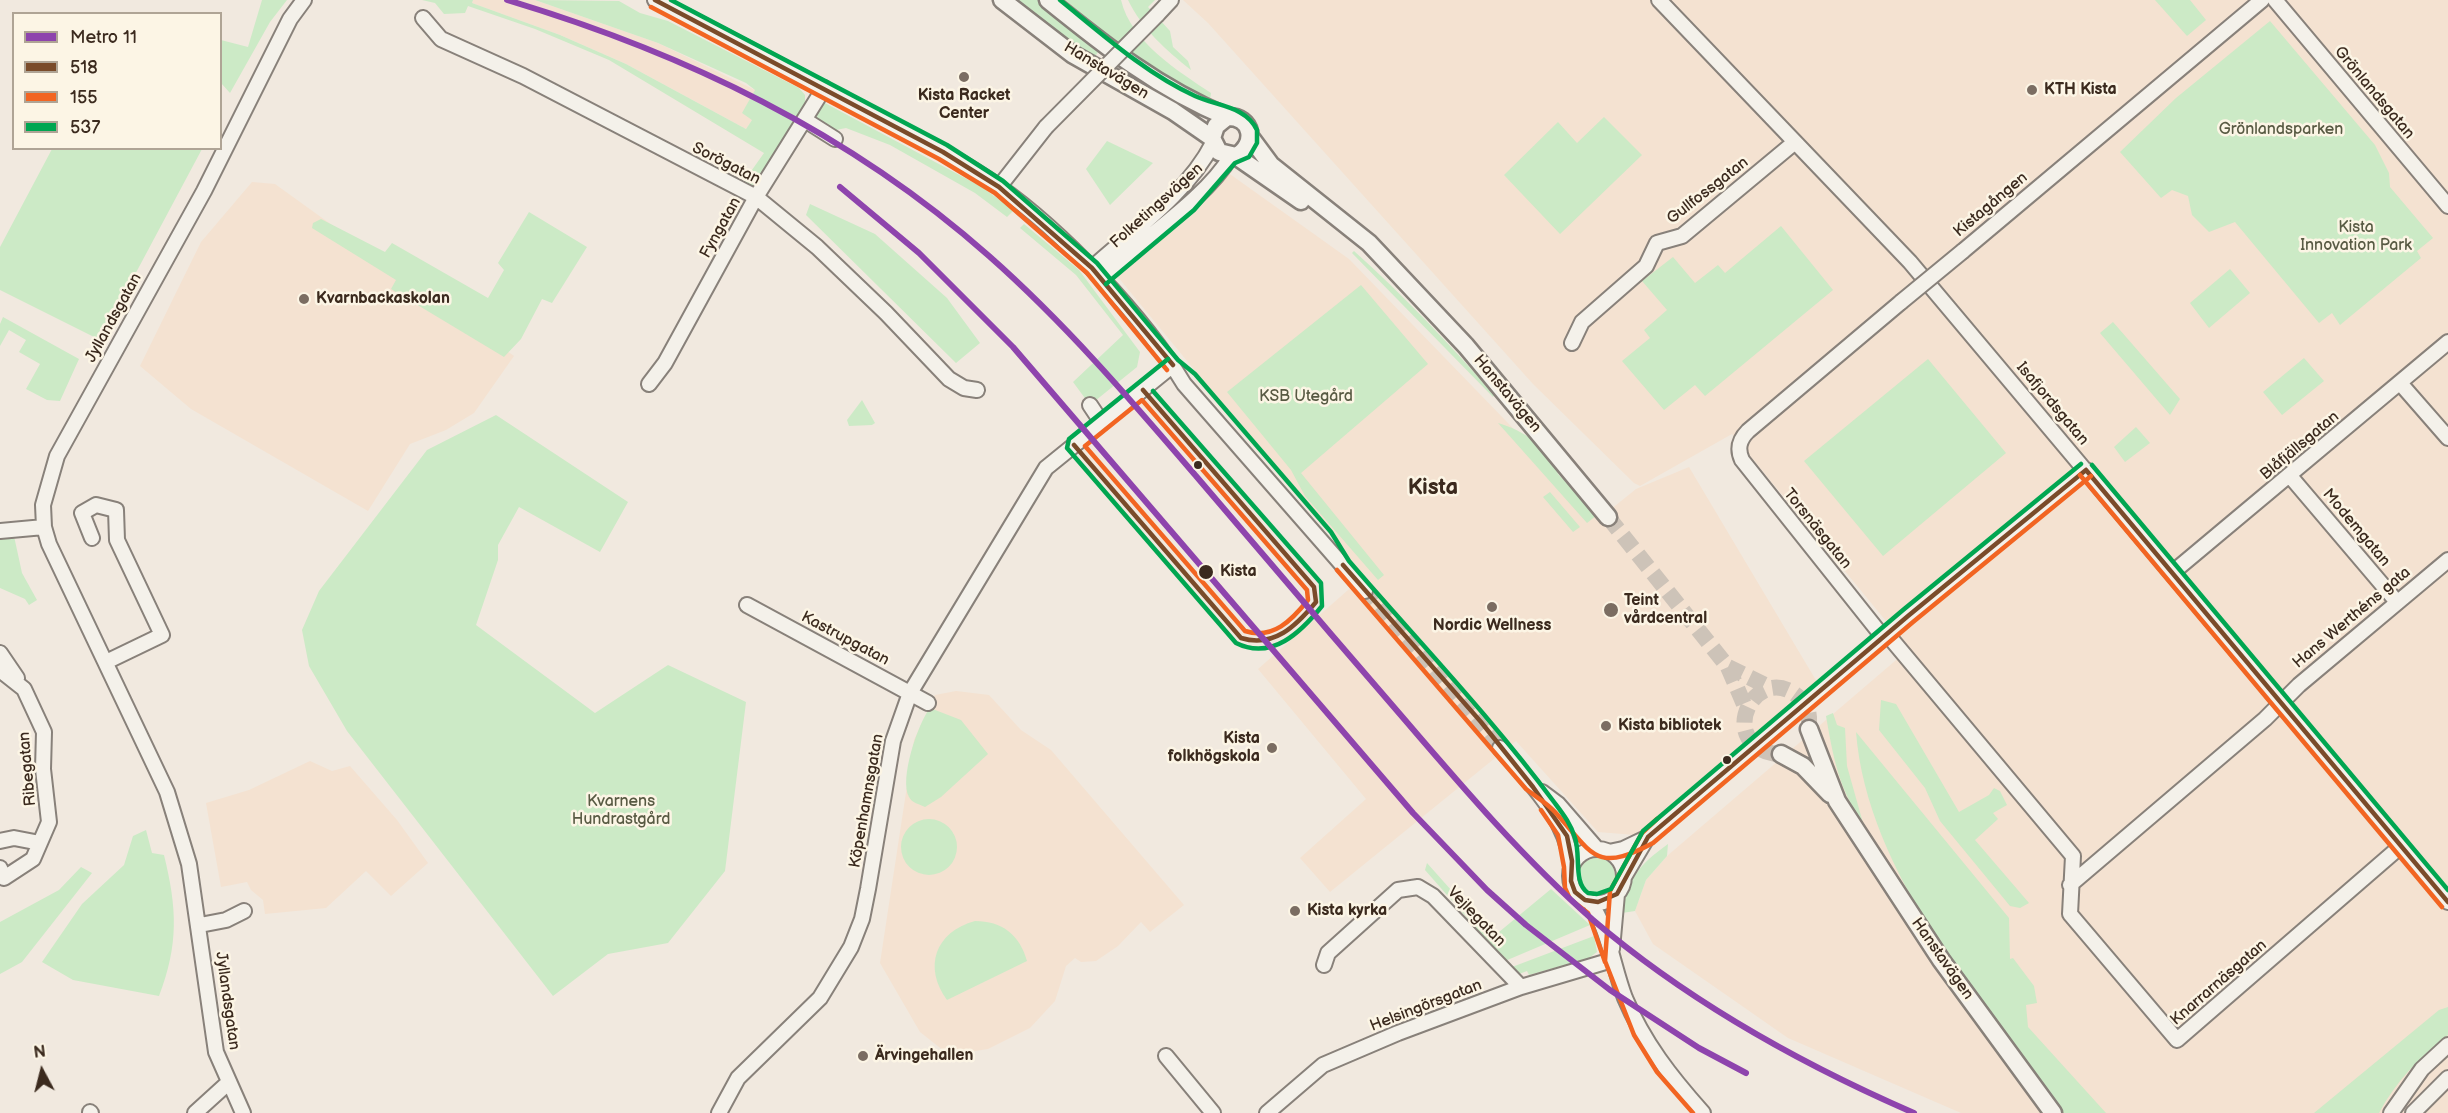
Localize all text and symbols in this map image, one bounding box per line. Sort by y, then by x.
legend [12,12,222,150]
text: Metro 11 [70,27,137,48]
street label: Hanstavägen [1060,38,1152,104]
street label: Grönlandsgatan [2330,43,2418,143]
text: 518 [70,57,98,78]
marker: Kista Racket Center [957,70,971,84]
place label: KTH Kista [2044,80,2117,100]
marker: KTH Kista [2025,83,2039,97]
place label: Kista Racket Center [918,86,1010,124]
text: 155 [70,87,98,108]
text: 537 [70,117,100,138]
park label: Grönlandsparken [2219,120,2343,140]
street label: Sorögatan [689,139,763,189]
street label: Gullfossgatan [1663,153,1753,229]
street label: Folketingsvägen [1107,159,1207,253]
street label: Kistagången [1950,169,2032,241]
street label: Fyngatan [696,194,746,262]
park label: Kista Innovation Park [2300,218,2412,256]
street label: Jyllandsgatan [82,270,146,366]
place label: Kvarnbackaskolan [316,289,450,309]
marker: Kvarnbackaskolan [297,292,311,306]
street label: Hanstavägen [1469,351,1545,437]
street label: Isafjordsgatan [2012,358,2092,450]
park label: KSB Utegård [1259,387,1353,407]
street label: Blåfjällsgatan [2257,408,2343,484]
unlabelled marker [1192,459,1204,471]
district label: Kista [1408,475,1458,501]
street label: Torsnäsgatan [1779,485,1855,573]
street label: Modemgatan [2318,485,2394,571]
place label: Kista [1220,562,1257,582]
marker: Kista [1197,563,1215,581]
street label: Hans Werthéns gata [2289,563,2415,673]
place label: Teint vårdcentral [1624,591,1707,629]
marker: Nordic Wellness [1485,600,1499,614]
marker: Teint vårdcentral [1602,601,1620,619]
street label: Kastrupgatan [798,608,892,670]
place label: Nordic Wellness [1433,616,1551,636]
place label: Kista bibliotek [1618,716,1721,736]
marker: Kista bibliotek [1599,719,1613,733]
place label: Kista folkhögskola [1168,729,1260,767]
street label: Ribegatan [15,731,41,807]
street label: Köpenhamnsgatan [846,732,888,870]
marker: Kista folkhögskola [1265,741,1279,755]
unlabelled marker [1721,754,1733,766]
park label: Kvarnens Hundrastgård [572,792,670,830]
street label: Vejlegatan [1443,883,1509,951]
place label: Kista kyrka [1307,901,1387,921]
marker: Kista kyrka [1288,904,1302,918]
street label: Hanstavägen [1907,914,1977,1004]
street label: Knarrarnäsgatan [2167,936,2271,1030]
street label: Jyllandsgatan [211,951,243,1051]
street label: Helsingörsgatan [1367,976,1485,1036]
north arrow [12,1041,72,1101]
text: N [33,1042,47,1063]
place label: Ärvingehallen [875,1046,973,1066]
marker: Ärvingehallen [856,1049,870,1063]

